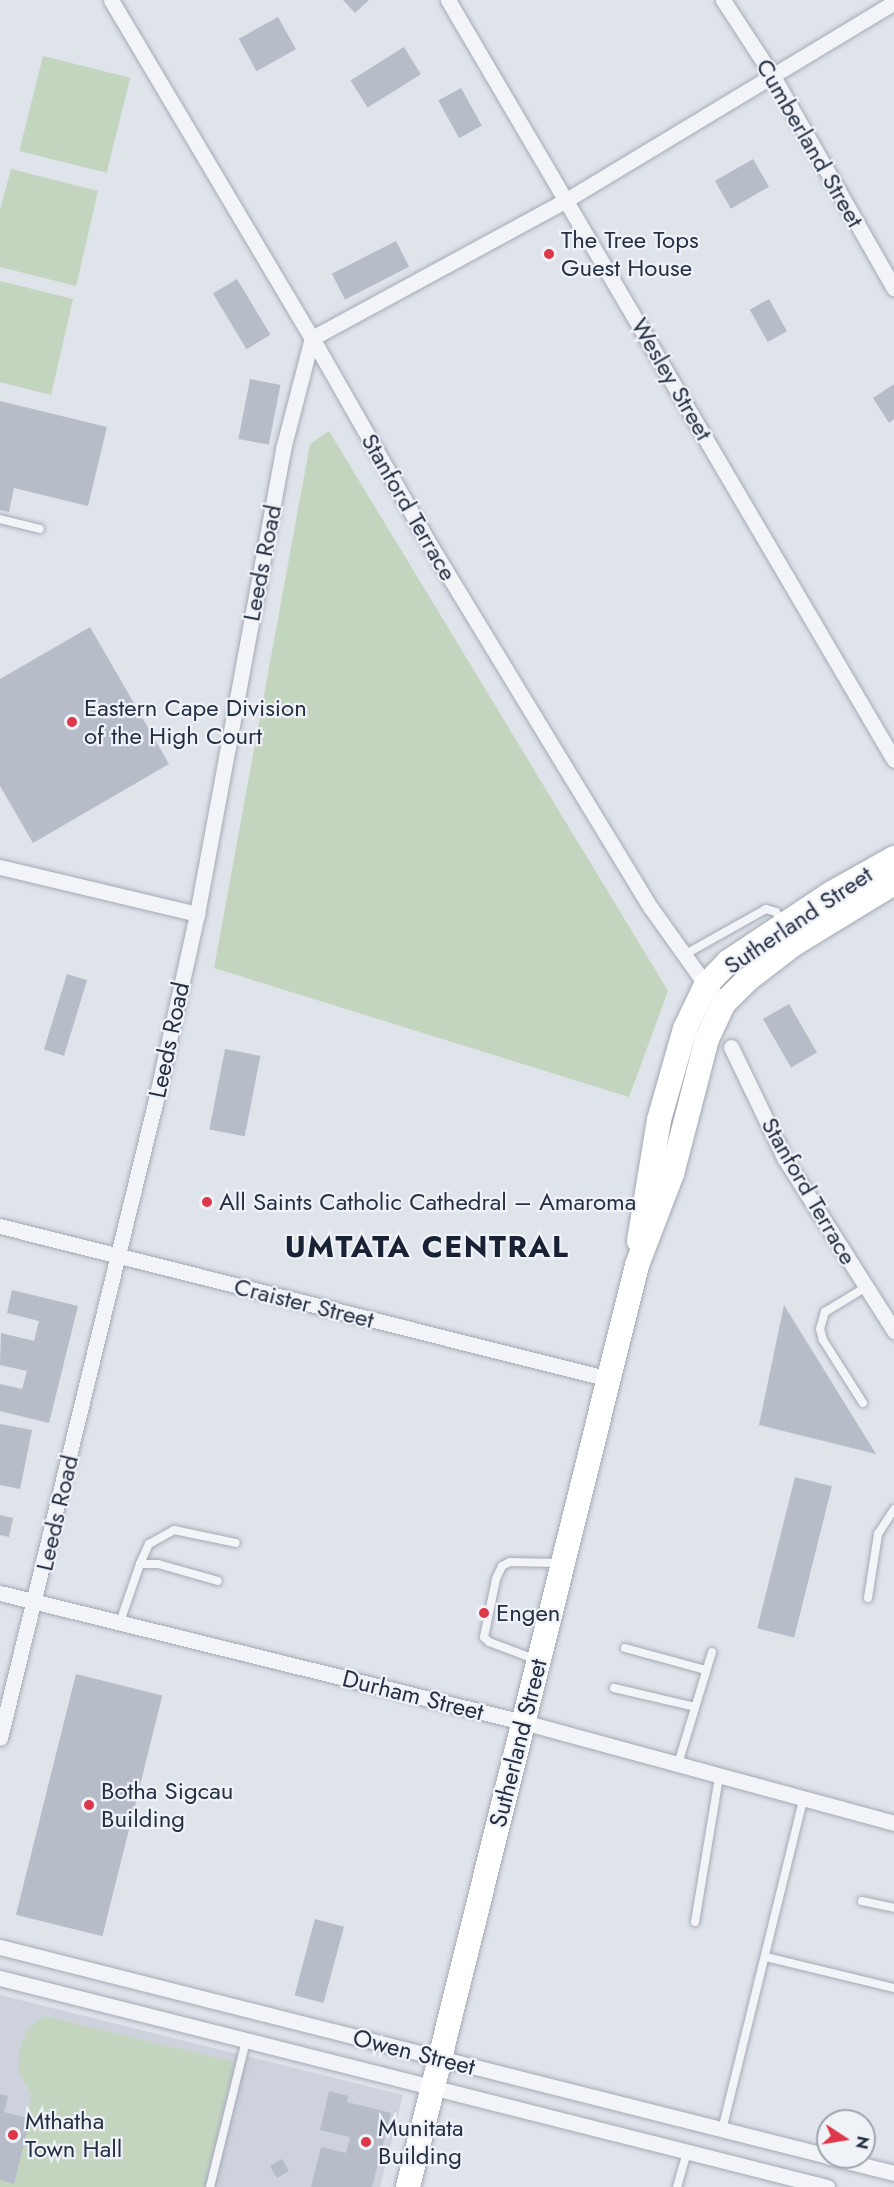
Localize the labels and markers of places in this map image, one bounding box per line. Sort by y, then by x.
place label: The Tree Tops Guest House [561,226,699,282]
marker: The Tree Tops Guest House [542,247,556,261]
place label: Eastern Cape Division of the High Court [84,694,307,750]
marker: Eastern Cape Division of the High Court [65,715,79,729]
place label: All Saints Catholic Cathedral – Amaroma [219,1188,636,1216]
marker: All Saints Catholic Cathedral – Amaroma [200,1195,214,1209]
place label: Engen [496,1599,560,1627]
marker: Engen [477,1606,491,1620]
place label: Botha Sigcau Building [101,1777,233,1833]
marker: Botha Sigcau Building [82,1798,96,1812]
place label: Mthatha Town Hall [25,2107,122,2163]
place label: Munitata Building [378,2114,463,2170]
marker: Mthatha Town Hall [6,2128,20,2142]
marker: Munitata Building [359,2135,373,2149]

